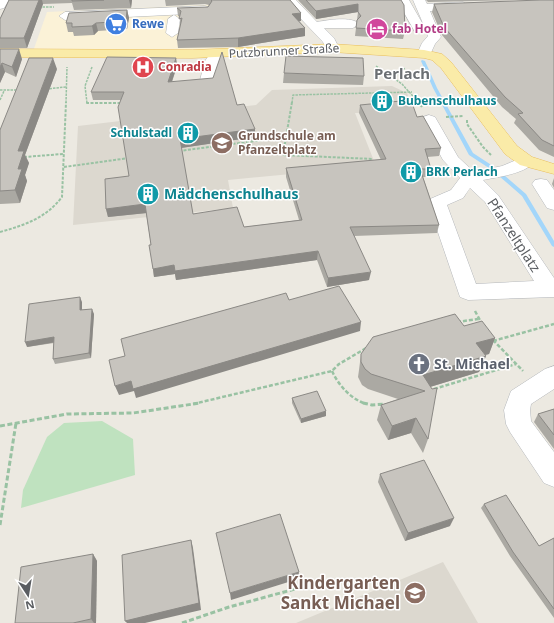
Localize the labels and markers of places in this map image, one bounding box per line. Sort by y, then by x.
supermarket icon: Rewe [103,11,129,37]
place label: Rewe [132,15,164,32]
hotel icon: fab Hotel [364,16,390,42]
place label: fab Hotel [392,20,447,37]
hospital icon: Conradia [130,54,156,80]
place label: Conradia [158,58,212,75]
building icon: Bubenschulhaus [369,88,395,114]
place label: Bubenschulhaus [398,92,497,109]
building icon: Schulstadl [175,120,201,146]
place label: Schulstadl [110,124,172,141]
place label: Grundschule am Pfanzeltplatz [238,127,336,158]
school or university icon: Grundschule am Pfanzeltplatz [209,130,235,156]
building icon: BRK Perlach [398,159,424,185]
place label: BRK Perlach [426,163,498,180]
building icon: Mädchenschulhaus [135,181,161,207]
place label: Mädchenschulhaus [164,184,298,203]
church icon: St. Michael [406,351,432,377]
place label: St. Michael [434,354,510,373]
place label: Kindergarten Sankt Michael [281,571,400,614]
school or university icon: Kindergarten Sankt Michael [402,580,428,606]

